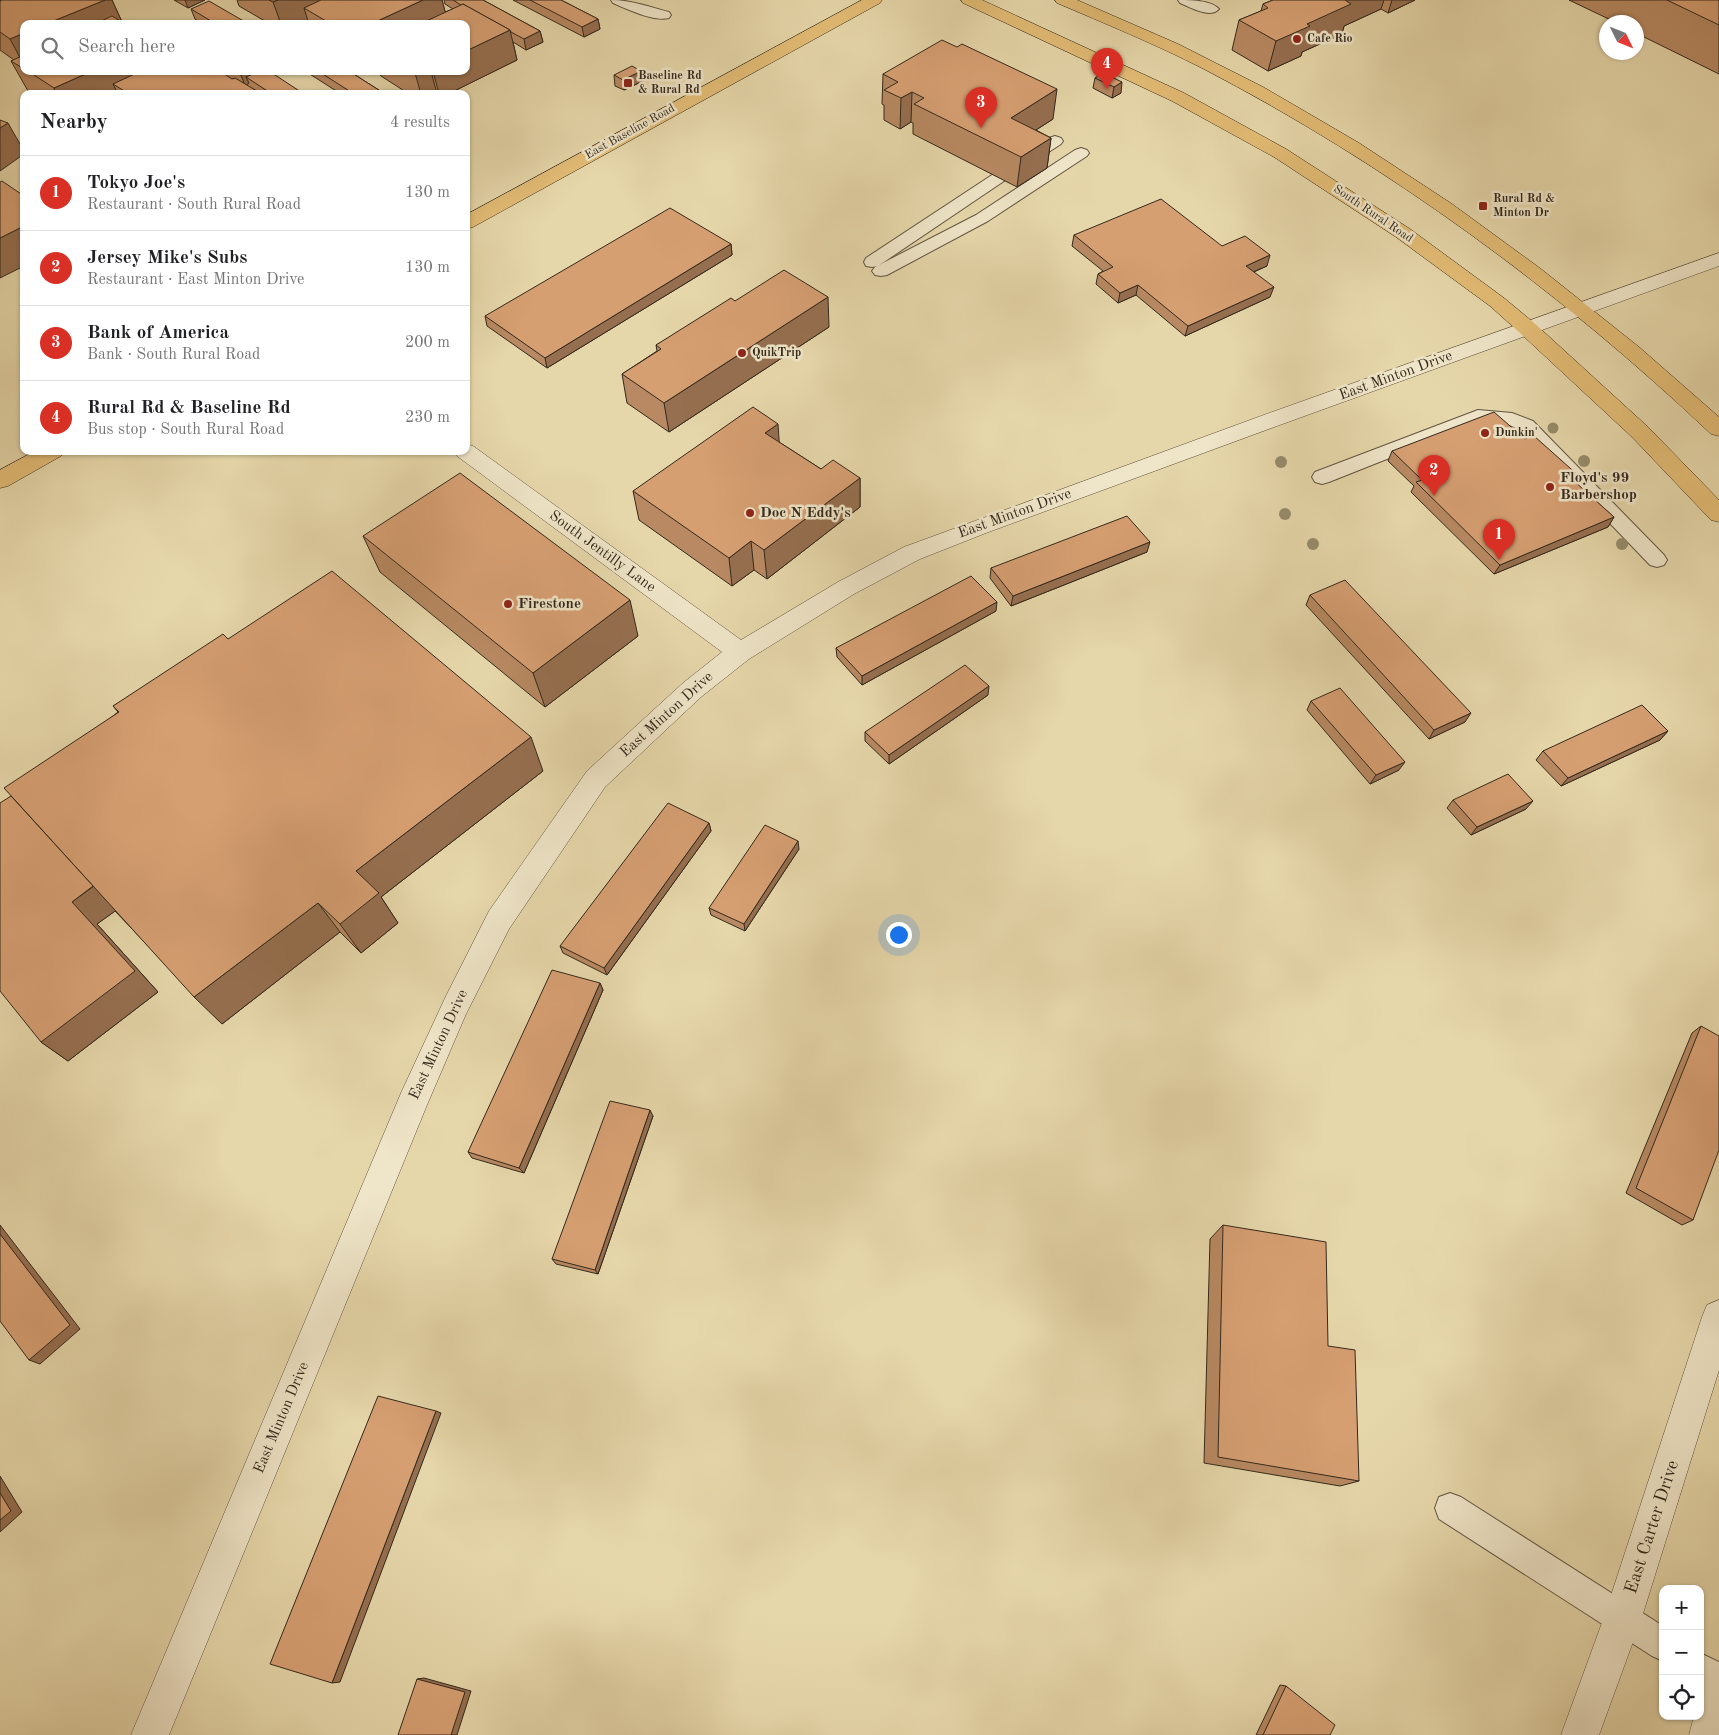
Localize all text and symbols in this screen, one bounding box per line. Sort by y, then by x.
north arrow [1599,15,1644,60]
search box [20,20,470,75]
marker: Cafe Rio [1291,33,1303,45]
place label: Cafe Rio [1307,33,1353,45]
icon: search [38,34,66,62]
text: Search here [78,38,175,57]
pin: 4 [1091,48,1123,89]
place label: Baseline Rd & Rural Rd [638,70,702,96]
marker: Baseline Rd & Rural Rd [622,77,634,89]
pin: 3 [965,87,997,128]
street label: East Baseline Road [583,102,677,162]
text: Nearby [40,112,108,133]
text: 4 results [390,115,450,131]
text: Tokyo Joe's [87,174,185,193]
street label: South Rural Road [1331,183,1415,245]
text: 1 [51,185,61,201]
text: 130 m [405,185,450,201]
place label: Rural Rd & Minton Dr [1493,193,1555,219]
text: Restaurant · South Rural Road [87,197,301,213]
marker: Rural Rd & Minton Dr [1477,200,1489,212]
text: Jersey Mike's Subs [87,249,248,268]
text: 2 [51,260,61,276]
text: 130 m [405,260,450,276]
text: Restaurant · East Minton Drive [87,272,304,288]
text: Bank of America [87,324,229,343]
text: 3 [51,335,61,351]
text: 200 m [405,335,450,351]
text: Bank · South Rural Road [87,347,260,363]
marker: QuikTrip [736,347,748,359]
place label: QuikTrip [752,347,801,359]
street label: East Minton Drive [1337,348,1455,403]
text: Rural Rd & Baseline Rd [87,399,291,418]
text: 4 [51,410,61,426]
text: 230 m [405,410,450,426]
text: Bus stop · South Rural Road [87,422,284,438]
marker: Dunkin' [1479,427,1491,439]
place label: Dunkin' [1495,427,1538,439]
pin: 2 [1418,455,1450,496]
place label: Floyd's 99 Barbershop [1560,471,1637,503]
marker: Floyd's 99 Barbershop [1544,481,1556,493]
street label: East Minton Drive [956,486,1074,541]
place label: Doc N Eddy's [760,506,851,521]
marker: Doc N Eddy's [744,507,756,519]
street label: South Jentilly Lane [546,508,658,596]
pin: 1 [1483,519,1515,560]
place label: Firestone [518,597,581,612]
marker: Firestone [502,598,514,610]
street label: East Minton Drive [618,669,716,761]
your location [886,922,912,948]
street label: East Minton Drive [407,988,471,1102]
street label: East Minton Drive [252,1360,312,1476]
street label: East Carter Drive [1622,1458,1682,1596]
map controls [1659,1585,1704,1720]
button: + [1659,1585,1704,1630]
button: − [1659,1630,1704,1675]
button: locate [1659,1675,1704,1720]

